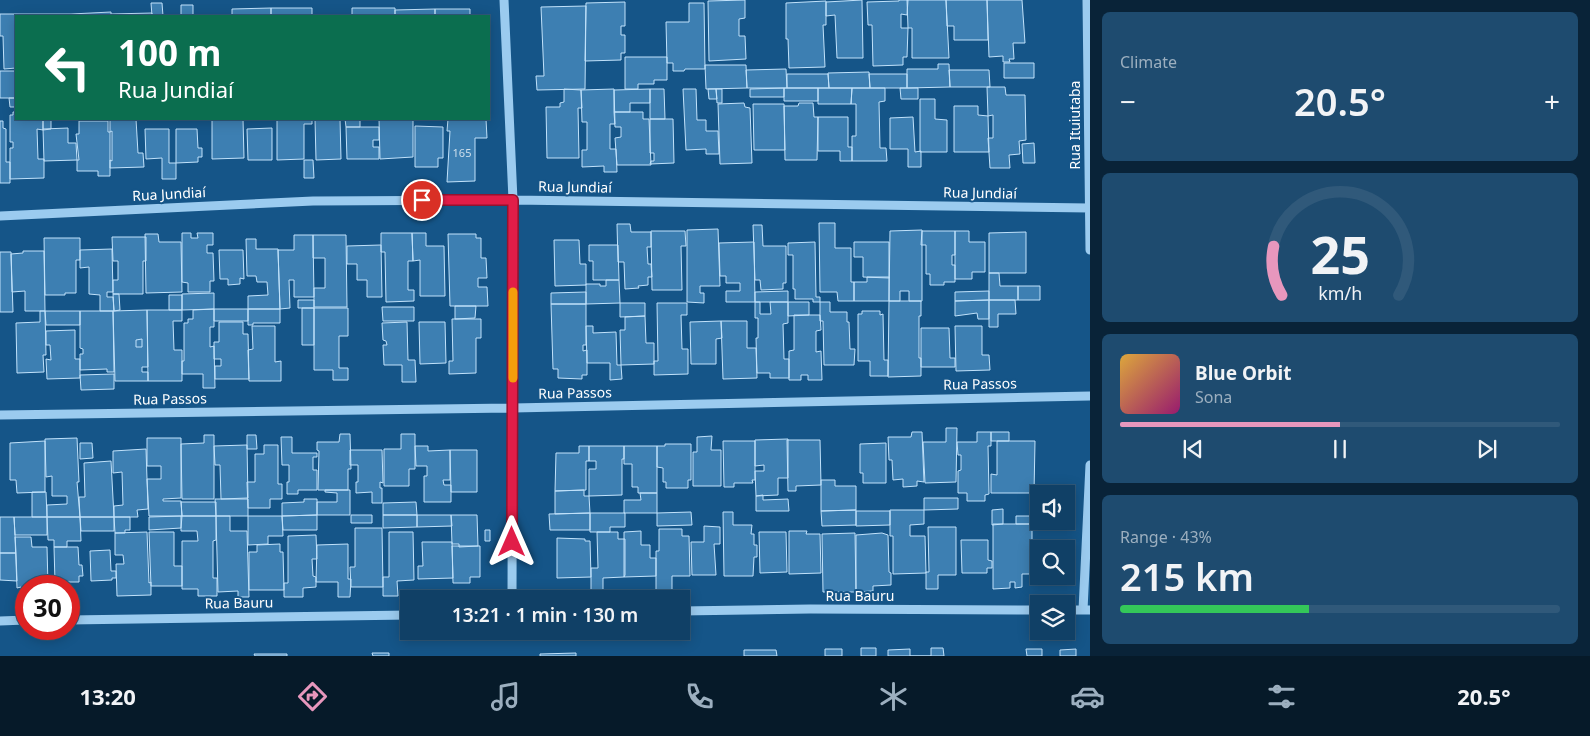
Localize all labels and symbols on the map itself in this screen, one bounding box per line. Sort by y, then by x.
street label: Rua Ituiutaba [1065,81,1084,169]
house number: 165 [453,145,471,160]
street label: Rua Jundiaí [538,176,612,197]
pin [401,179,443,221]
street label: Rua Jundiaí [132,182,207,205]
street label: Rua Jundiaí [943,182,1017,203]
street label: Rua Passos [943,373,1017,394]
street label: Rua Passos [538,382,612,403]
street label: Rua Passos [133,388,207,409]
position arrow [485,515,537,567]
speed limit sign: 30 [15,575,80,640]
street label: Rua Bauru [826,586,894,605]
street label: Rua Bauru [204,592,274,613]

